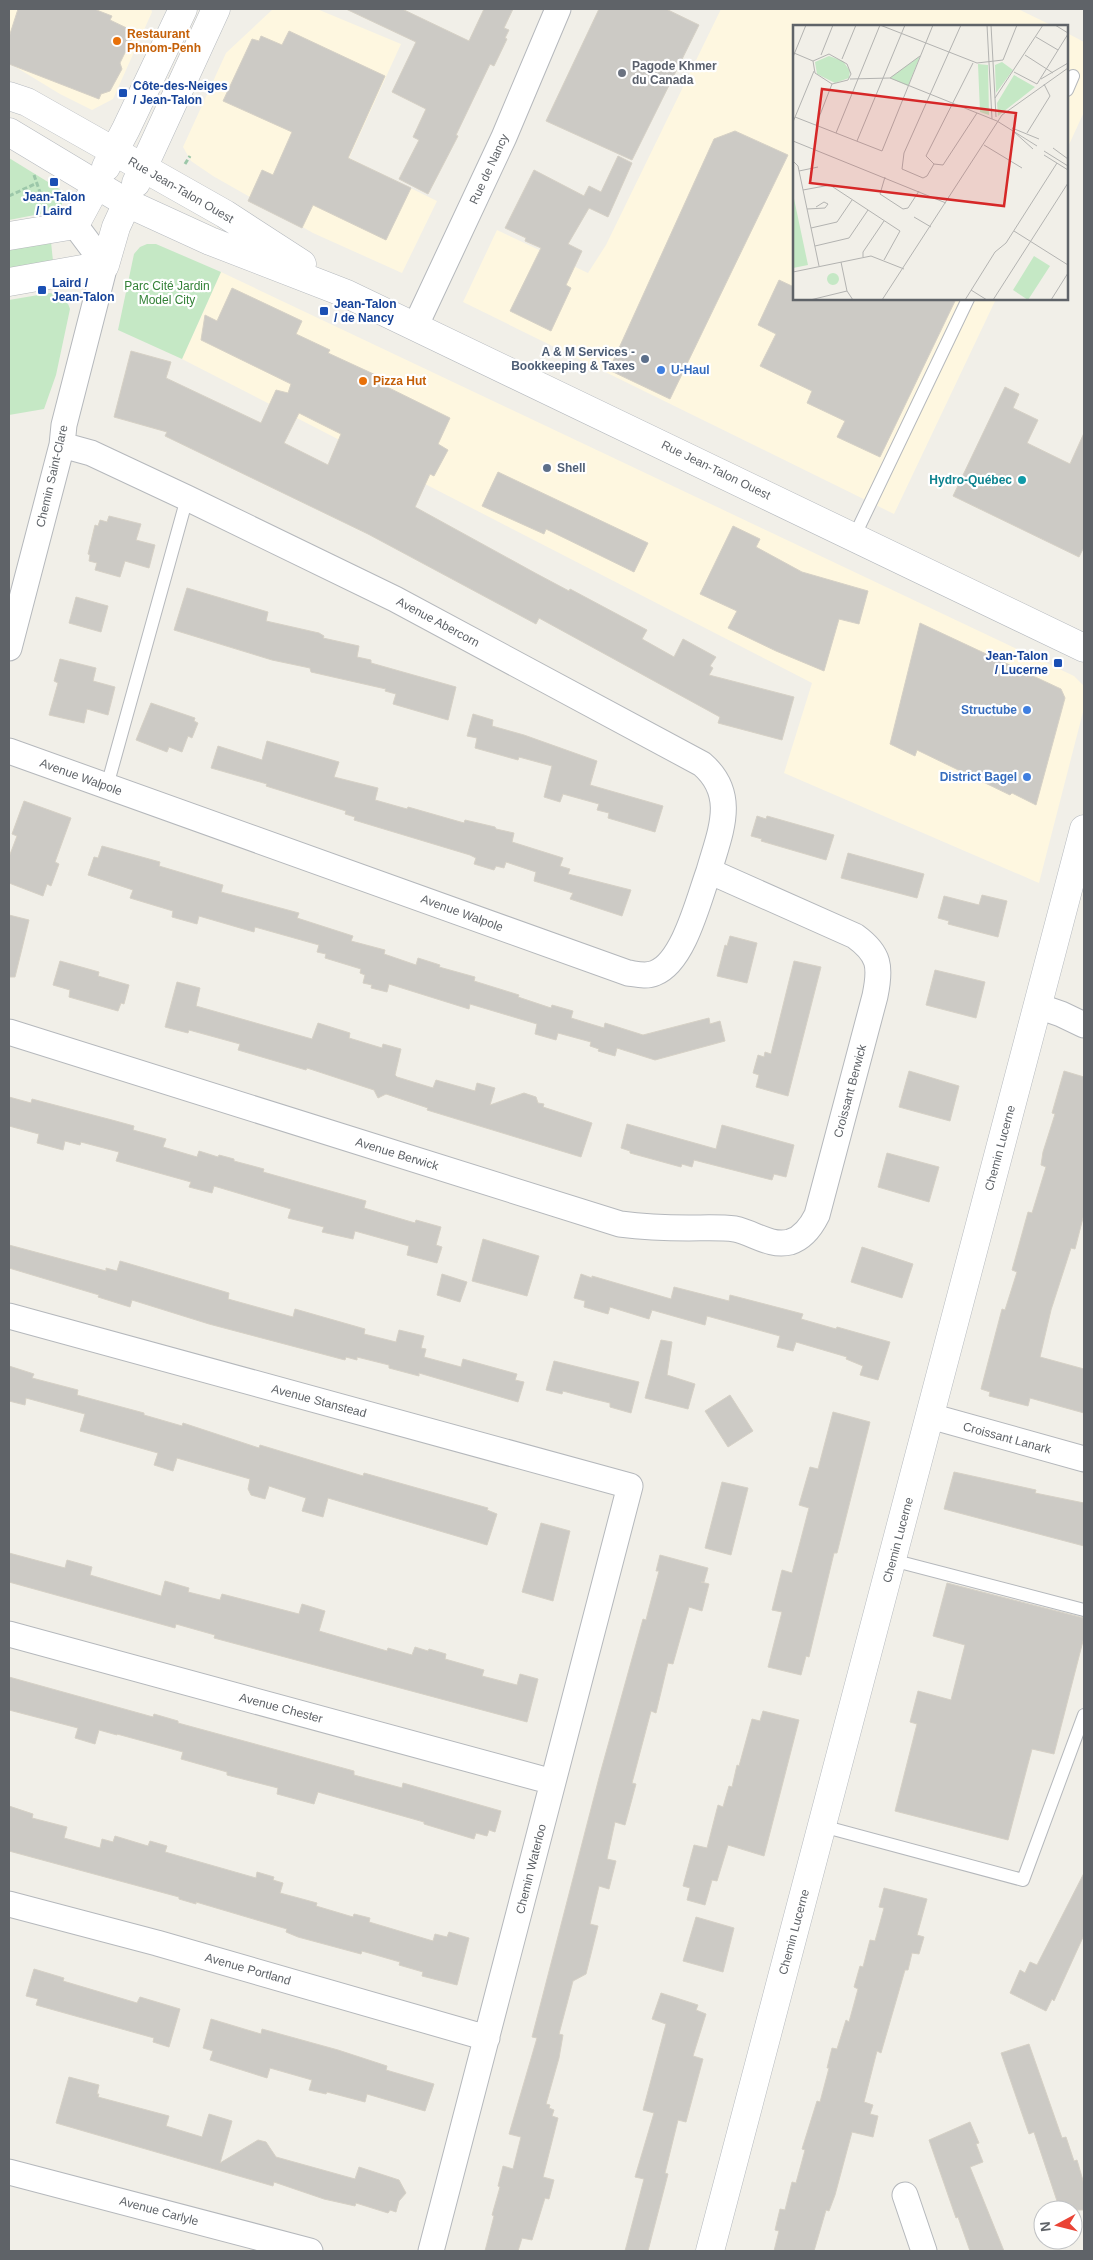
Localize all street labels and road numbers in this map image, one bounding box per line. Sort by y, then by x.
street label: Rue de Nancy [467,132,511,206]
street label: Rue Jean-Talon Ouest [126,154,237,226]
street label: Chemin Saint-Clare [33,423,71,529]
street label: Rue Jean-Talon Ouest [659,438,773,503]
street label: Avenue Abercorn [394,594,482,650]
street label: Avenue Walpole [38,756,124,799]
street label: Avenue Walpole [419,892,505,935]
street label: Croissant Berwick [831,1042,869,1139]
street label: Chemin Lucerne [982,1103,1018,1192]
street label: Avenue Berwick [354,1135,441,1174]
street label: Avenue Stanstead [270,1382,368,1420]
street label: Croissant Lanark [961,1419,1054,1457]
street label: Chemin Lucerne [880,1495,916,1584]
street label: Avenue Chester [238,1690,324,1726]
street label: Chemin Waterloo [513,1822,549,1915]
street label: Chemin Lucerne [776,1887,812,1976]
street label: Avenue Portland [204,1950,292,1988]
street label: Avenue Carlyle [118,2194,200,2228]

